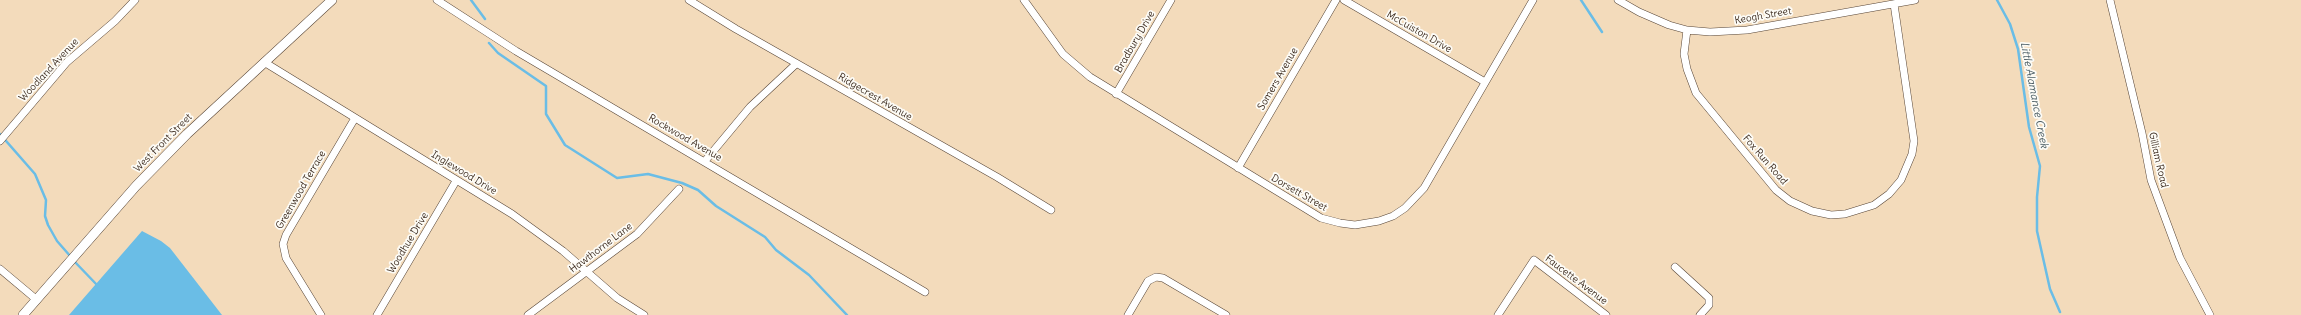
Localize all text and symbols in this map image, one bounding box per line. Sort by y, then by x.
street label: Keogh Street [1734,5,1792,27]
street label: Bradbury Drive [1112,9,1158,75]
street label: McCuiston Drive [1384,9,1454,55]
street label: Woodland Avenue [17,36,81,104]
water label: Little Alamance Creek [2017,41,2051,149]
street label: Somers Avenue [1255,46,1301,112]
street label: Ridgecrest Avenue [836,71,914,123]
street label: West Front Street [131,111,195,175]
street label: Rockwood Avenue [646,112,724,164]
street label: Gilliam Road [2146,131,2170,189]
street label: Fox Run Road [1740,133,1790,187]
street label: Greenwood Terrace [274,149,328,231]
street label: Inglewood Drive [429,149,499,197]
street label: Dorsett Street [1269,172,1329,214]
street label: Woodhue Drive [385,210,431,276]
street label: Hawthorne Lane [567,221,635,275]
street label: Faucette Avenue [1542,253,1610,307]

